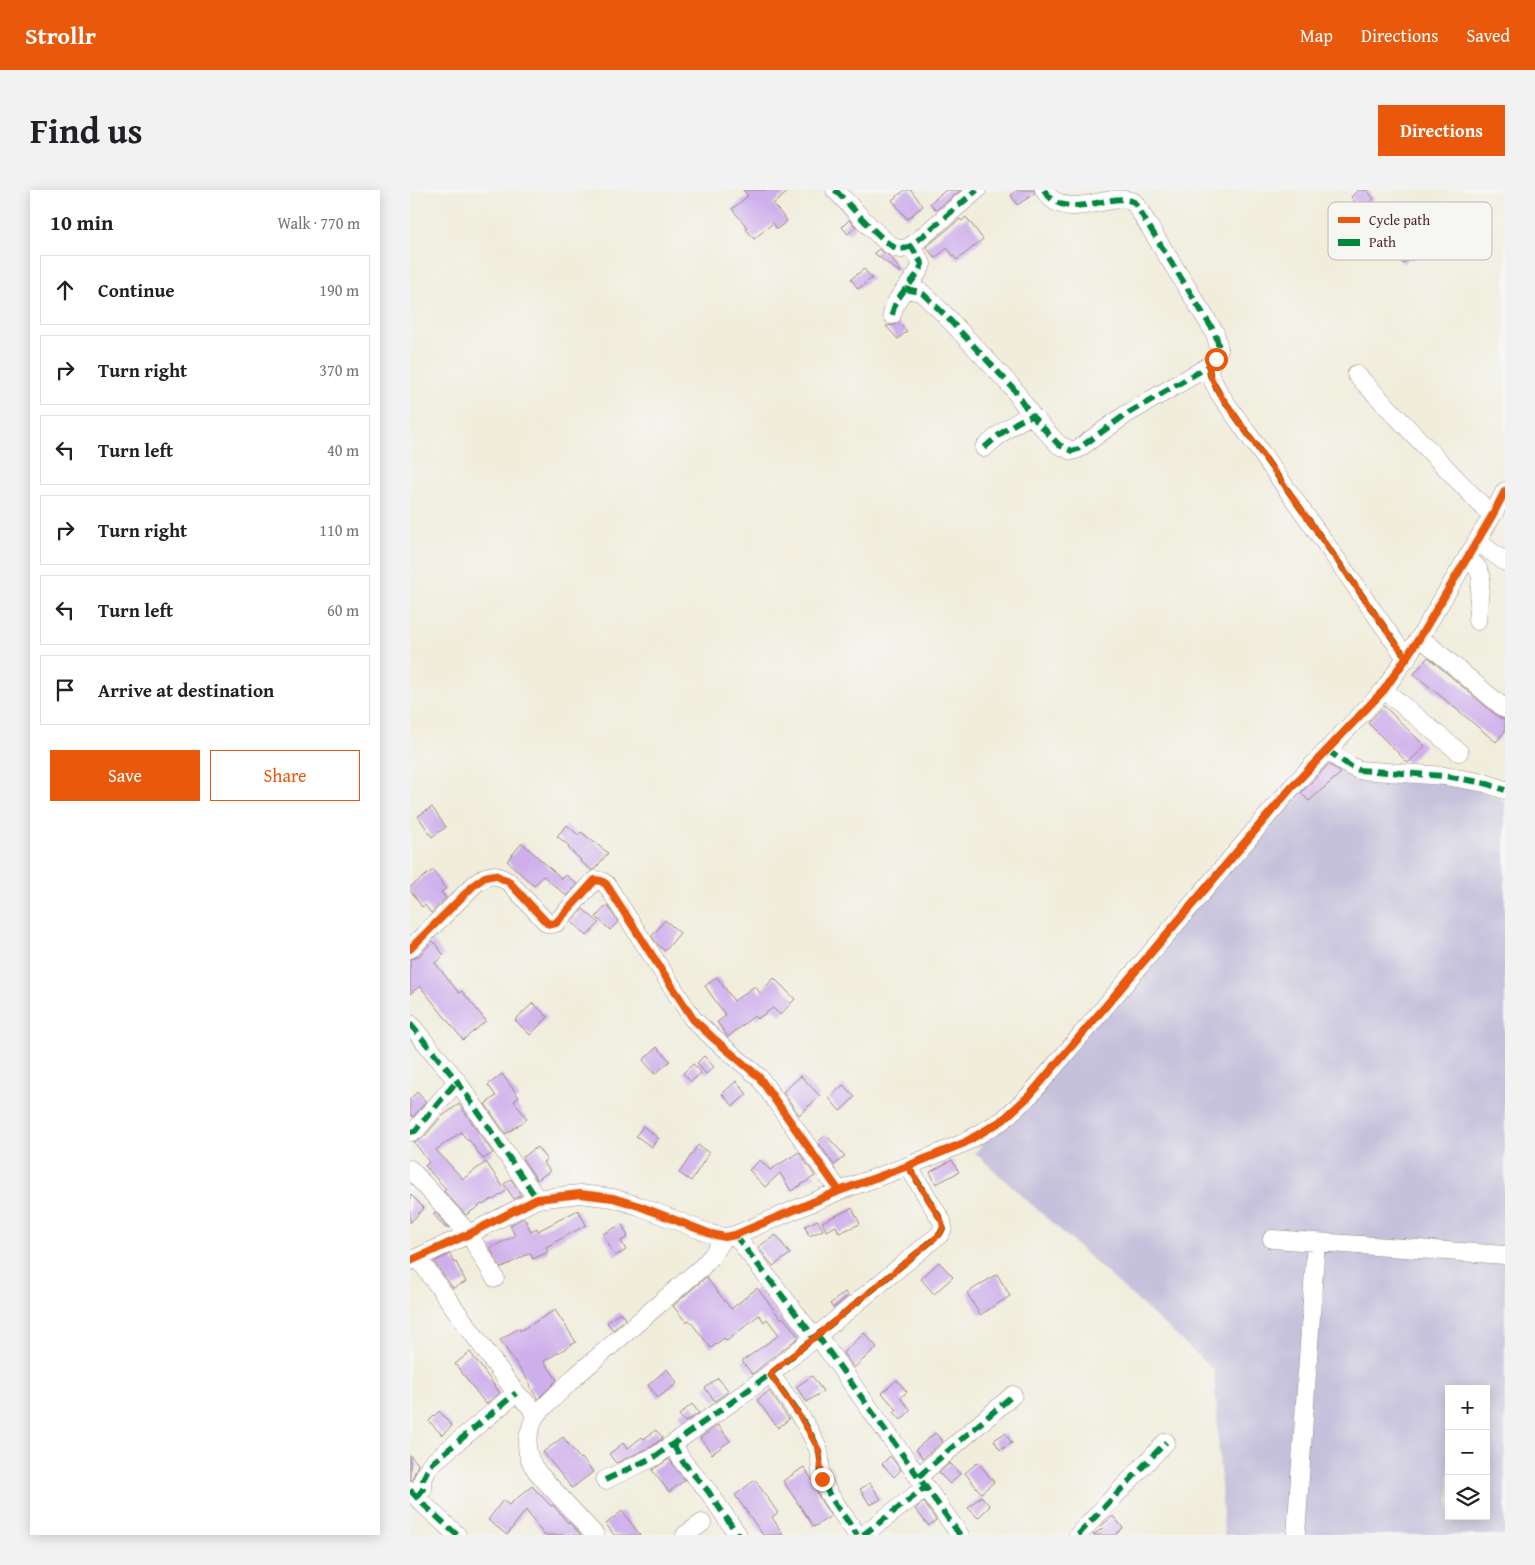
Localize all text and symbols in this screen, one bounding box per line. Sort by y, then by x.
text: Strollr [25,18,96,53]
text: Map [1300,22,1333,49]
text: Directions [1361,22,1438,49]
text: Saved [1466,22,1510,49]
text: Find us [30,105,143,156]
button: Directions [1378,105,1505,156]
legend [1328,202,1492,260]
text: 10 min [50,207,113,238]
text: Cycle path [1369,210,1430,230]
text: Walk · 770 m [277,211,360,235]
text: Path [1369,232,1396,252]
icon: ahead [51,276,79,304]
text: Continue [98,276,175,304]
text: 190 m [319,278,359,302]
route start [1205,348,1228,371]
icon: right [51,356,79,384]
text: Turn right [98,356,187,384]
text: 370 m [319,358,359,382]
icon: left [51,436,79,464]
text: Turn left [98,436,173,464]
text: 40 m [327,438,359,462]
icon: right [51,516,79,544]
text: Turn right [98,516,187,544]
text: 110 m [319,518,359,542]
icon: left [51,596,79,624]
text: Turn left [98,596,173,624]
text: 60 m [327,598,359,622]
icon: arrive [51,676,79,704]
text: Arrive at destination [98,676,274,704]
button: Save [50,750,200,801]
button: Share [210,750,360,801]
map controls [1445,1385,1490,1520]
button: + [1445,1385,1490,1430]
button: − [1445,1430,1490,1475]
route end [811,1468,834,1491]
button: layers [1445,1475,1490,1520]

